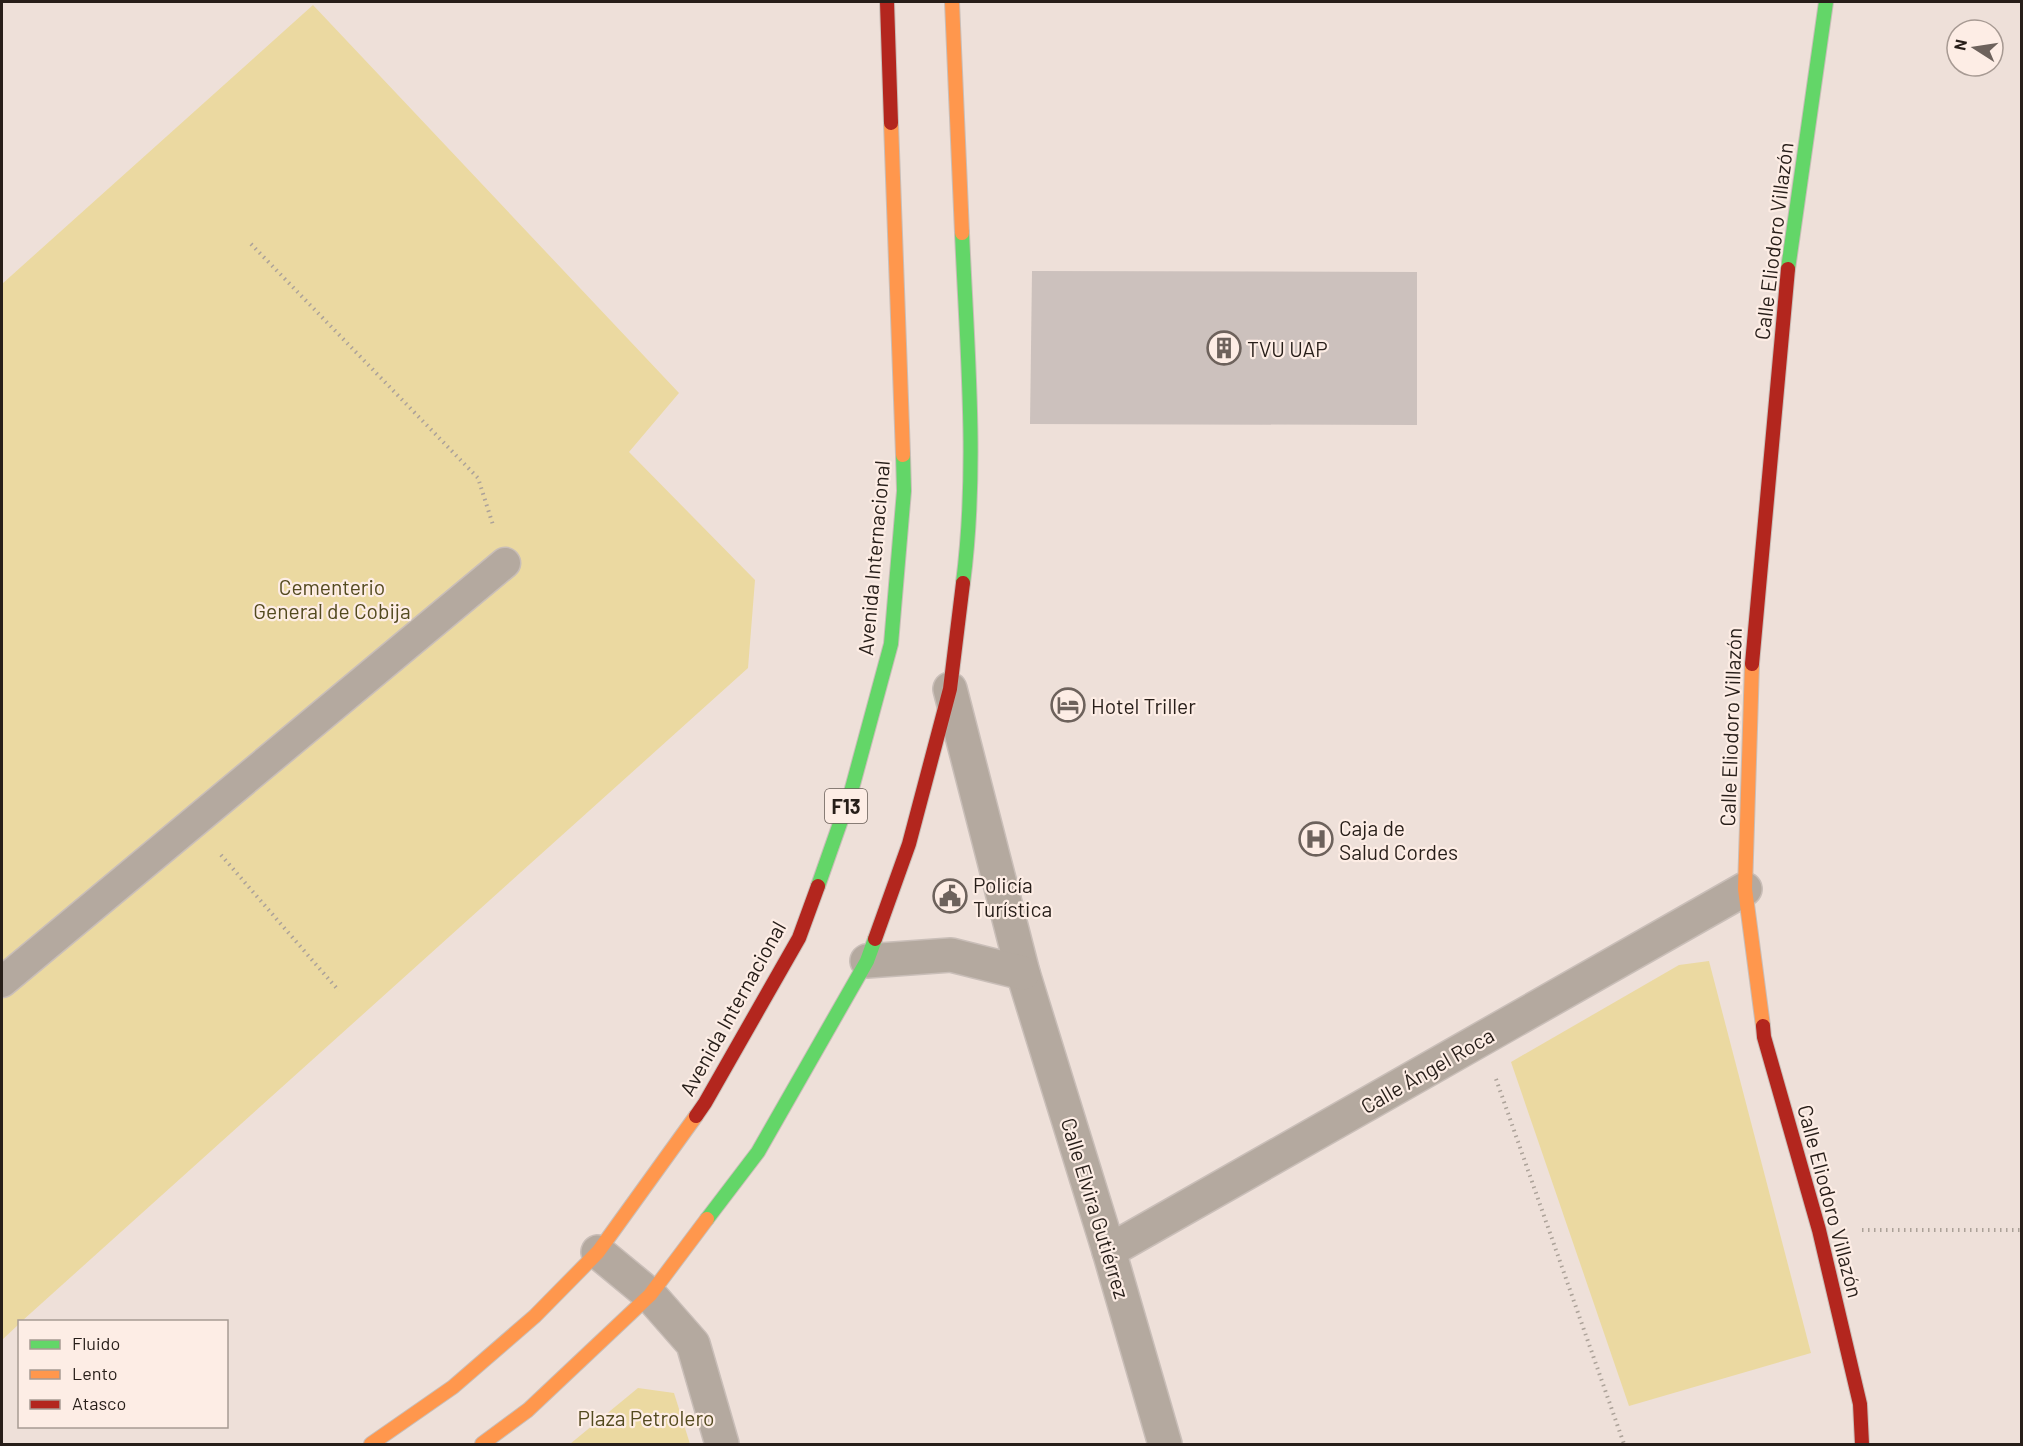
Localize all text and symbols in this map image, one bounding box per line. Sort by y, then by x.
north arrow [1945,18,2005,78]
text: N [1949,38,1970,52]
street label: Calle Eliodoro Villazón [1748,141,1798,341]
building icon: TVU UAP [1206,330,1242,366]
place label: TVU UAP [1247,336,1328,361]
street label: Avenida Internacional [852,459,894,657]
park label: Cementerio General de Cobija [253,574,411,623]
street label: Calle Eliodoro Villazón [1714,627,1746,827]
hotel icon: Hotel Triller [1050,687,1086,723]
place label: Hotel Triller [1091,693,1196,718]
road number: F13 [825,789,867,823]
place label: Caja de Salud Cordes [1339,815,1458,864]
hospital icon: Caja de Salud Cordes [1298,821,1334,857]
place label: Policía Turística [973,872,1052,921]
public building icon: Policía Turística [932,878,968,914]
street label: Avenida Internacional [674,916,790,1100]
street label: Calle Ángel Roca [1356,1022,1498,1118]
street label: Calle Eliodoro Villazón [1793,1102,1869,1300]
street label: Calle Elvira Gutiérrez [1057,1115,1135,1301]
legend [18,1320,228,1428]
text: Fluido [72,1332,120,1354]
text: Lento [72,1362,118,1384]
text: Atasco [72,1392,126,1414]
park label: Plaza Petrolero [577,1405,715,1430]

